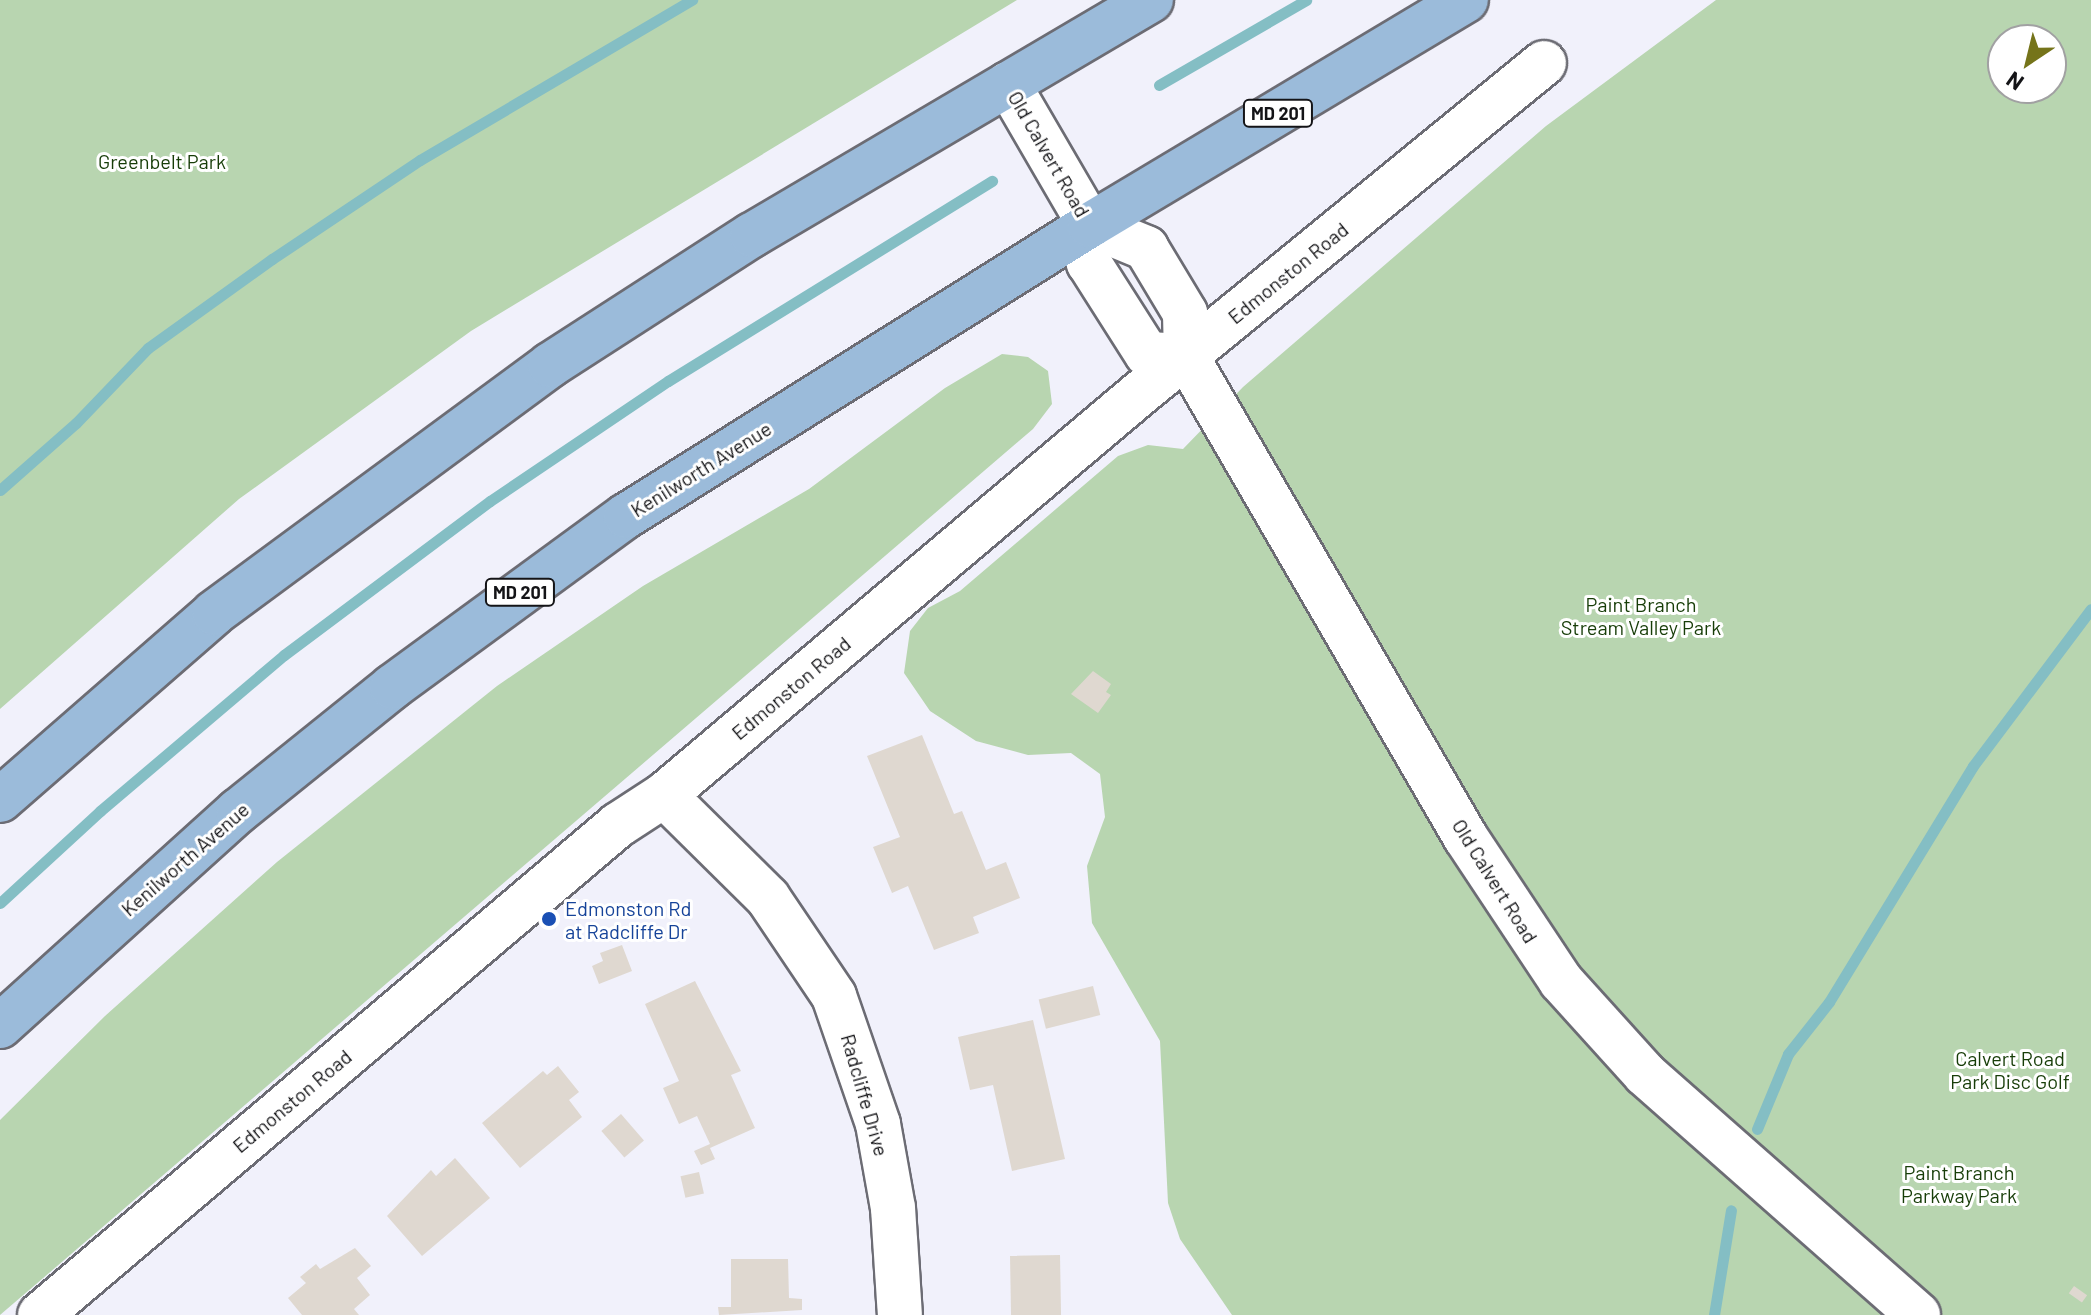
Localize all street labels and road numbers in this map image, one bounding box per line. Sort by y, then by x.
street label: Old Calvert Road [1003,87,1095,221]
road number: MD 201 [1242,99,1314,127]
street label: Edmonston Road [1223,217,1353,329]
street label: Kenilworth Avenue [626,416,776,522]
road number: MD 201 [484,578,556,606]
street label: Edmonston Road [727,631,855,745]
street label: Kenilworth Avenue [116,797,254,921]
street label: Old Calvert Road [1447,815,1543,947]
street label: Radcliffe Drive [836,1031,894,1159]
street label: Edmonston Road [228,1044,356,1158]

